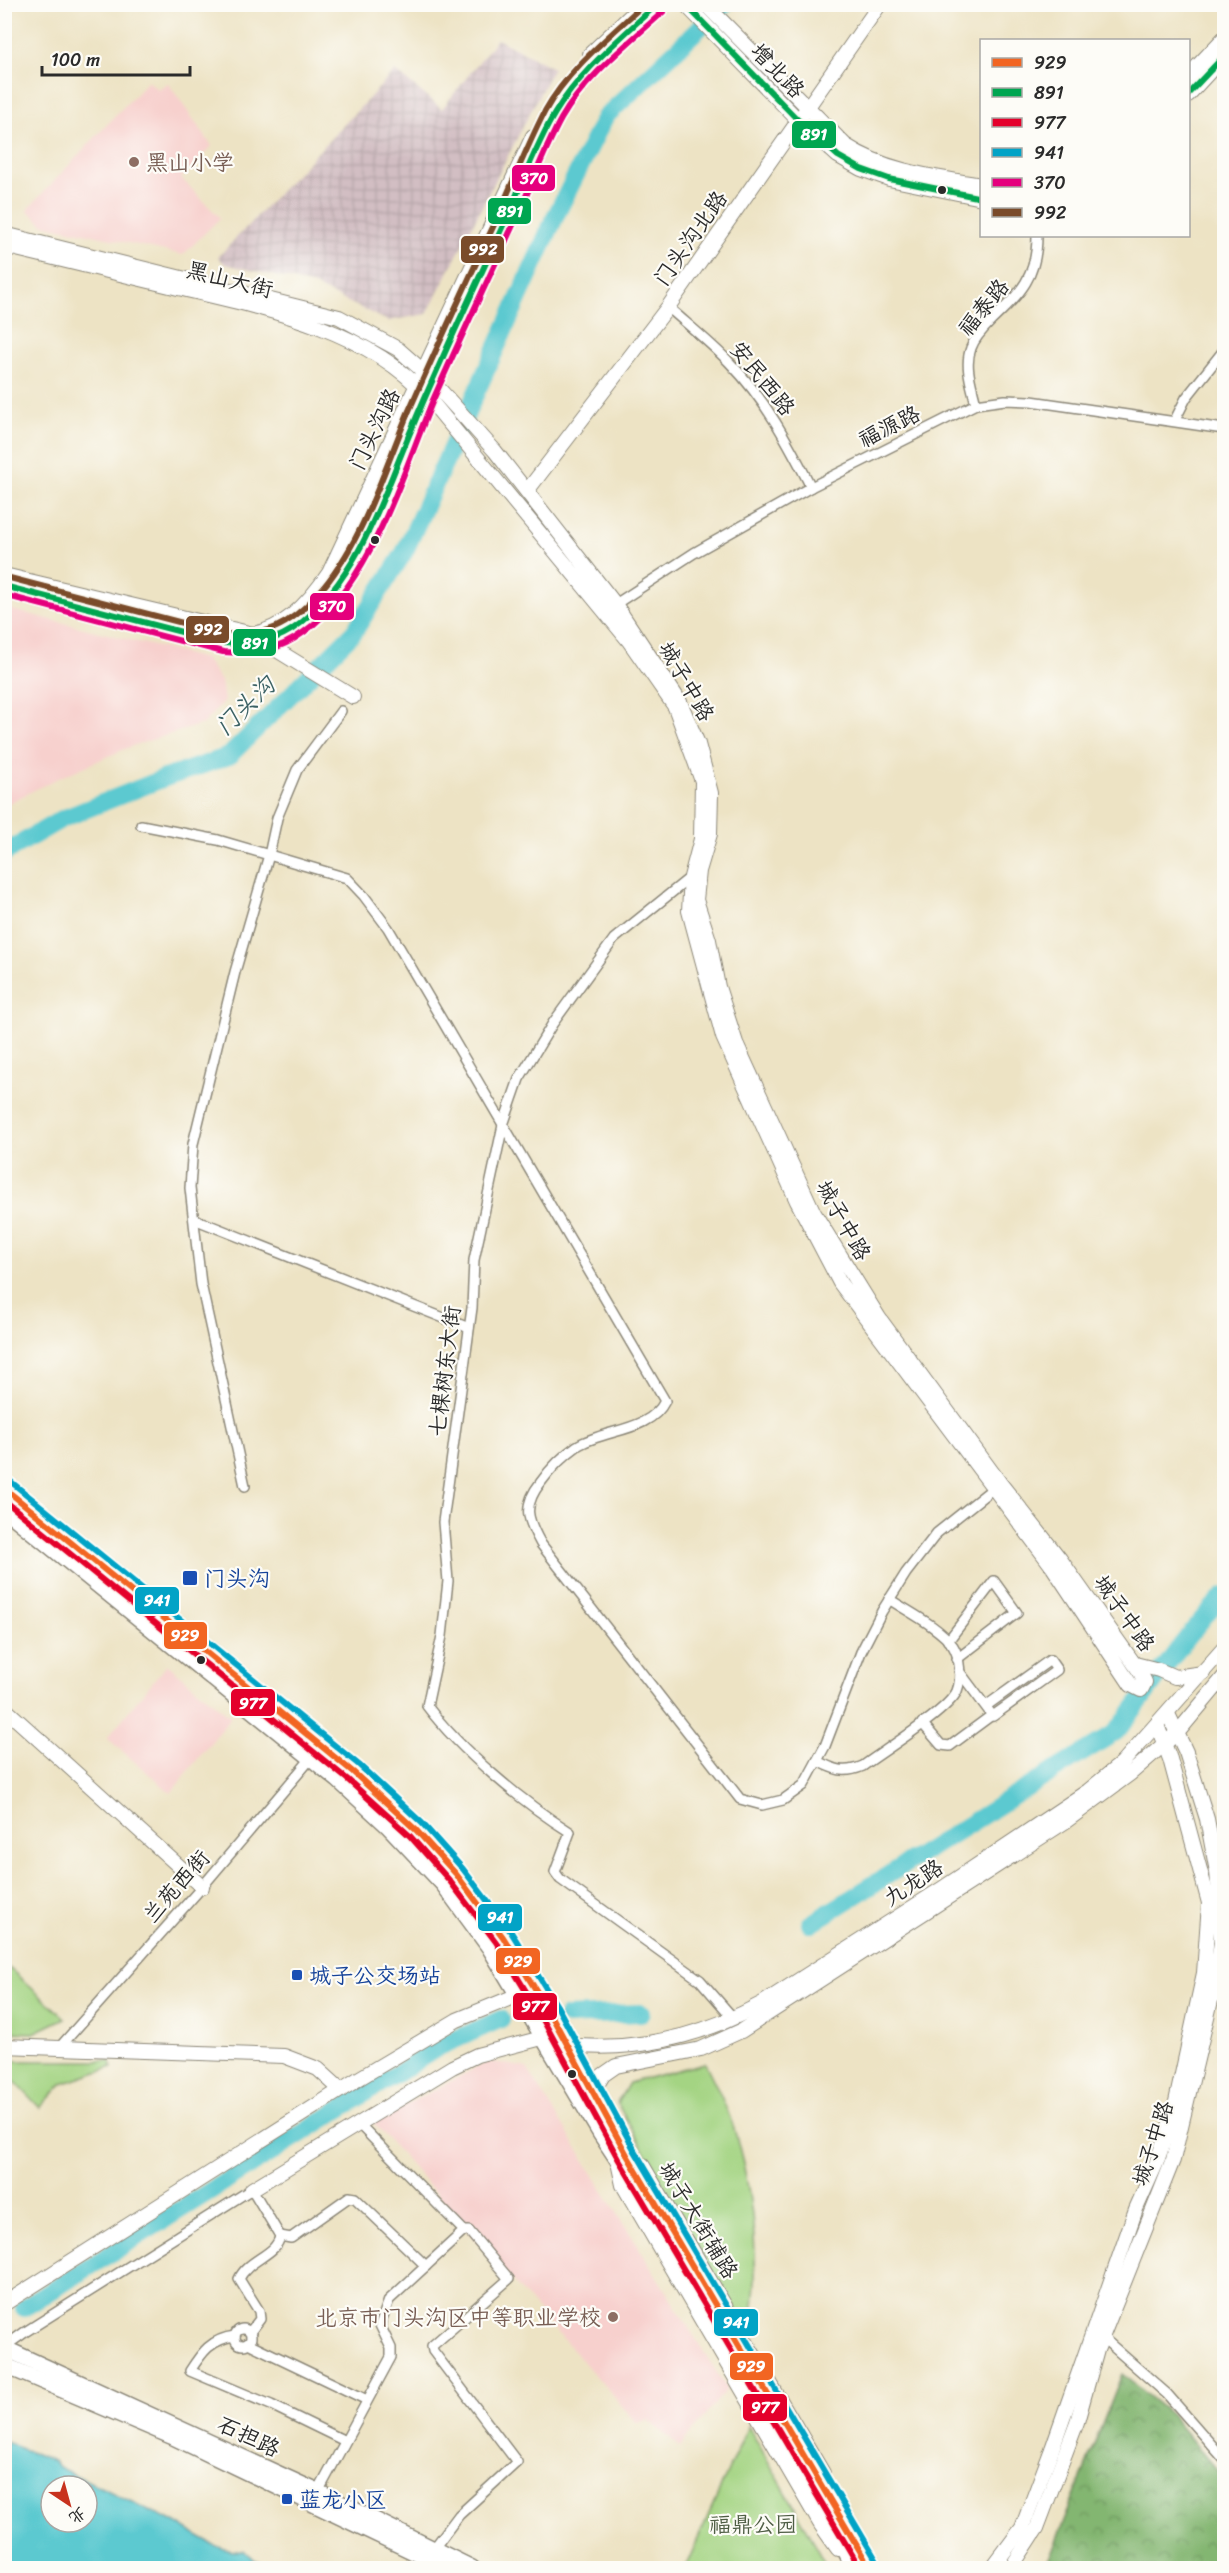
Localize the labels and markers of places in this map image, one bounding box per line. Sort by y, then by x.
place label: 黑山小学 [146,143,234,182]
marker: 黑山小学 [127,155,141,169]
unlabelled marker [936,184,948,196]
unlabelled marker [369,534,381,546]
place label: 门头沟 [204,1559,270,1598]
marker: 门头沟 [181,1569,199,1587]
unlabelled marker [195,1654,207,1666]
place label: 城子公交场站 [309,1956,441,1995]
marker: 城子公交场站 [290,1968,304,1982]
unlabelled marker [566,2068,578,2080]
place label: 北京市门头沟区中等职业学校 [315,2298,601,2337]
marker: 北京市门头沟区中等职业学校 [606,2310,620,2324]
place label: 蓝龙小区 [299,2480,387,2519]
marker: 蓝龙小区 [280,2492,294,2506]

